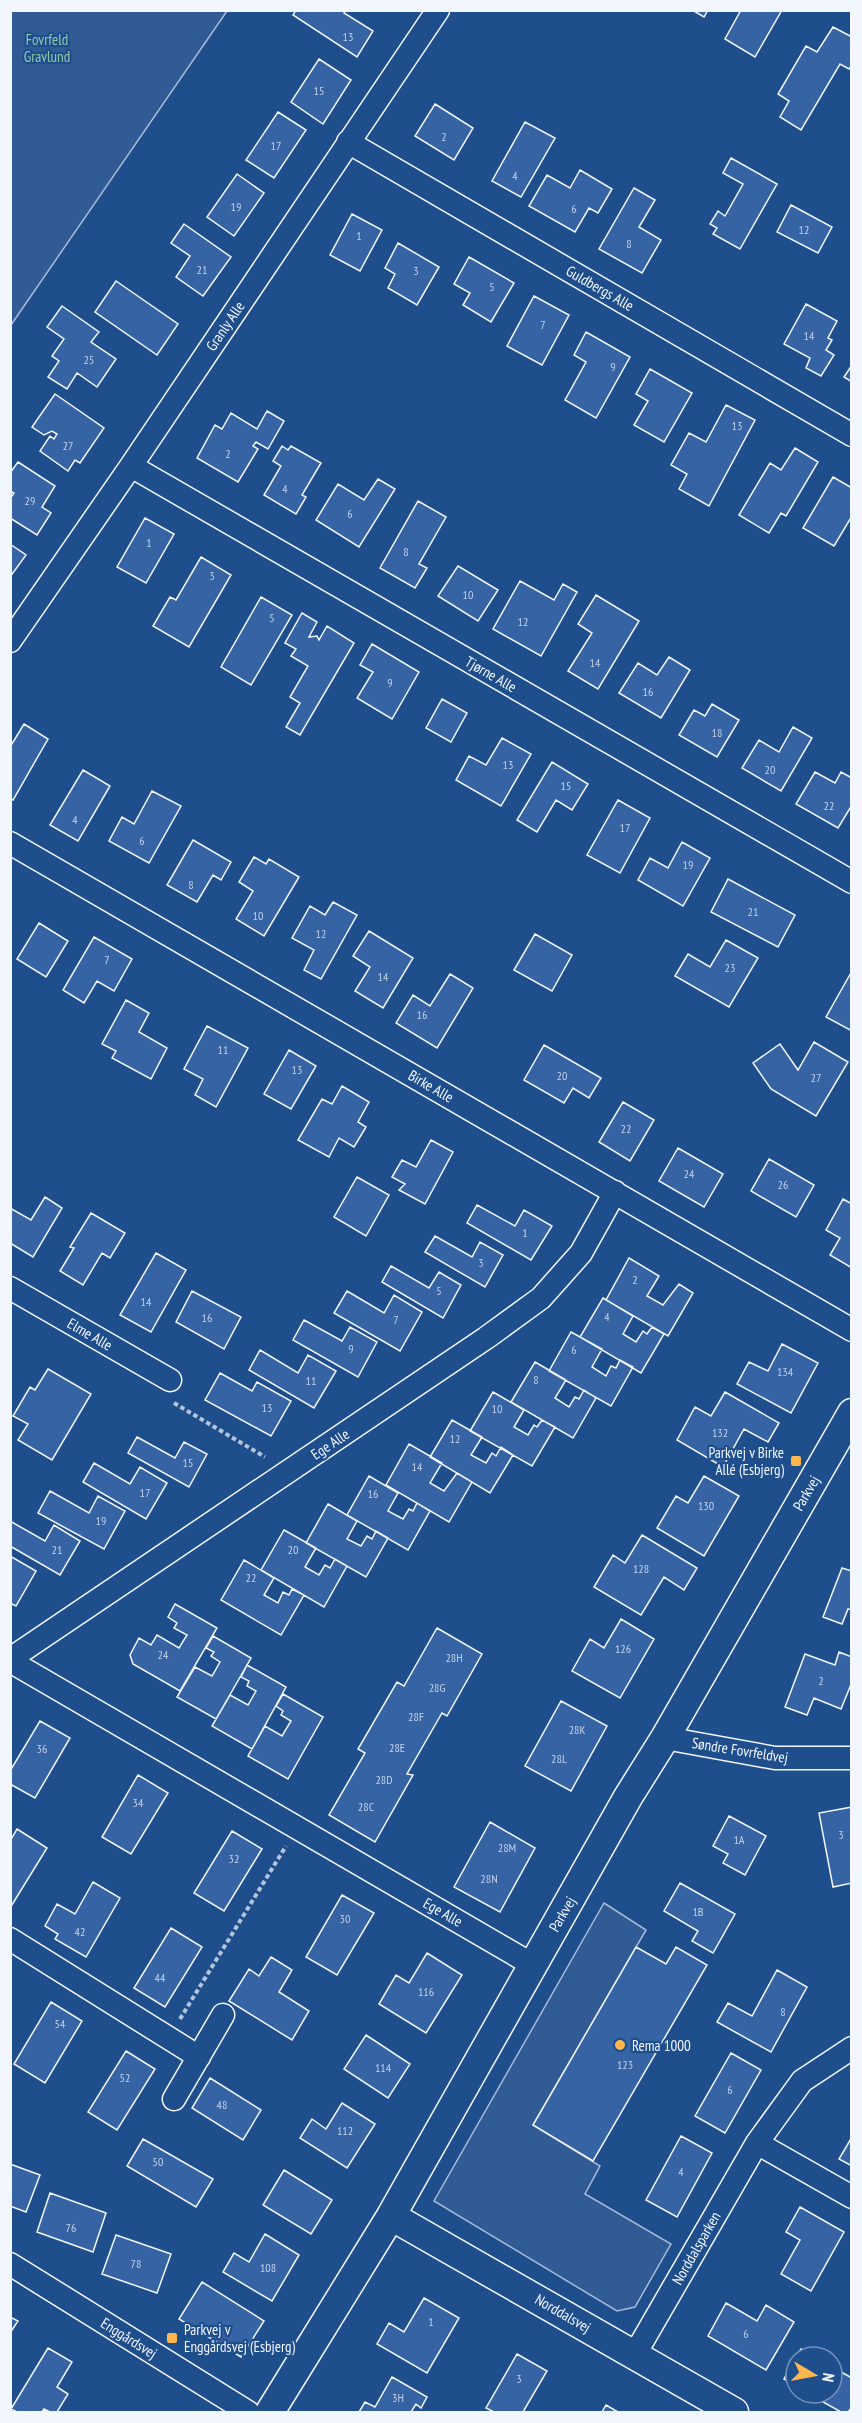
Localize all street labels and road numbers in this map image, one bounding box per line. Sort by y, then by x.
street label: Guldbergs Alle [563,261,637,315]
street label: Granly Alle [202,298,248,354]
street label: Tjørne Alle [462,652,520,696]
street label: Birke Alle [405,1065,457,1107]
street label: Elme Alle [64,1314,116,1354]
street label: Ege Alle [307,1424,353,1464]
street label: Parkvej [788,1472,824,1514]
street label: Søndre Fovrfeldvej [691,1733,789,1767]
street label: Ege Alle [420,1893,466,1931]
street label: Parkvej [544,1893,580,1935]
street label: Norddalsparken [667,2208,725,2288]
street label: Norddalsvej [532,2289,594,2337]
street label: Enggårdsvej [97,2313,161,2363]

